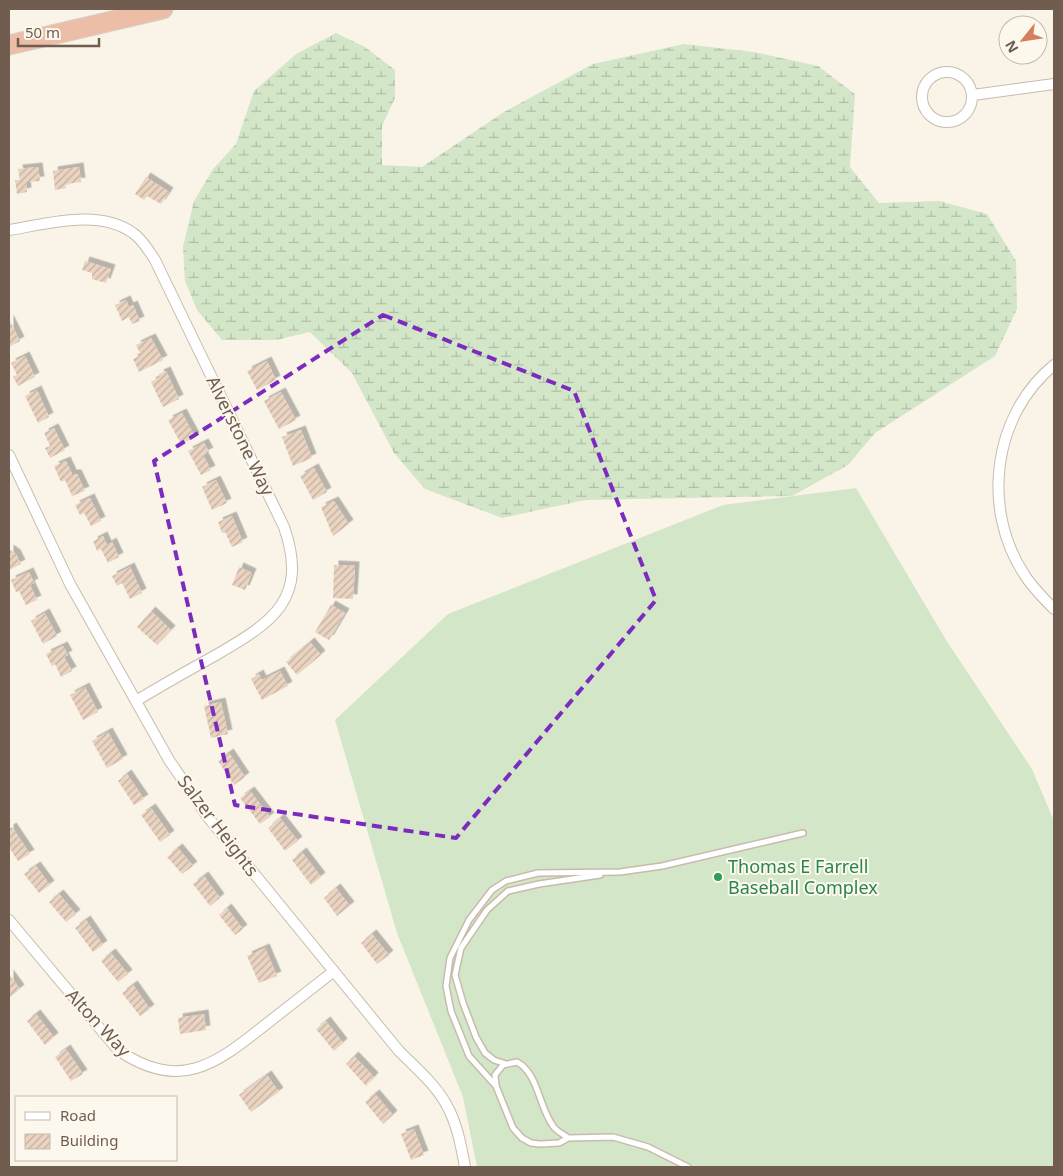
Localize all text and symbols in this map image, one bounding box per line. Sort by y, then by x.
scale bar [18,15,99,47]
north arrow [998,15,1048,65]
text: 50 m [25,22,60,42]
text: N [1000,37,1022,56]
street label: Alverstone Way [202,372,281,500]
street label: Salzer Heights [173,770,265,881]
place label: Thomas E Farrell Baseball Complex [728,854,878,899]
marker: Thomas E Farrell Baseball Complex [712,871,724,883]
street label: Alton Way [61,983,137,1062]
legend [15,1096,178,1161]
text: Road [60,1105,96,1125]
text: Building [60,1130,118,1150]

